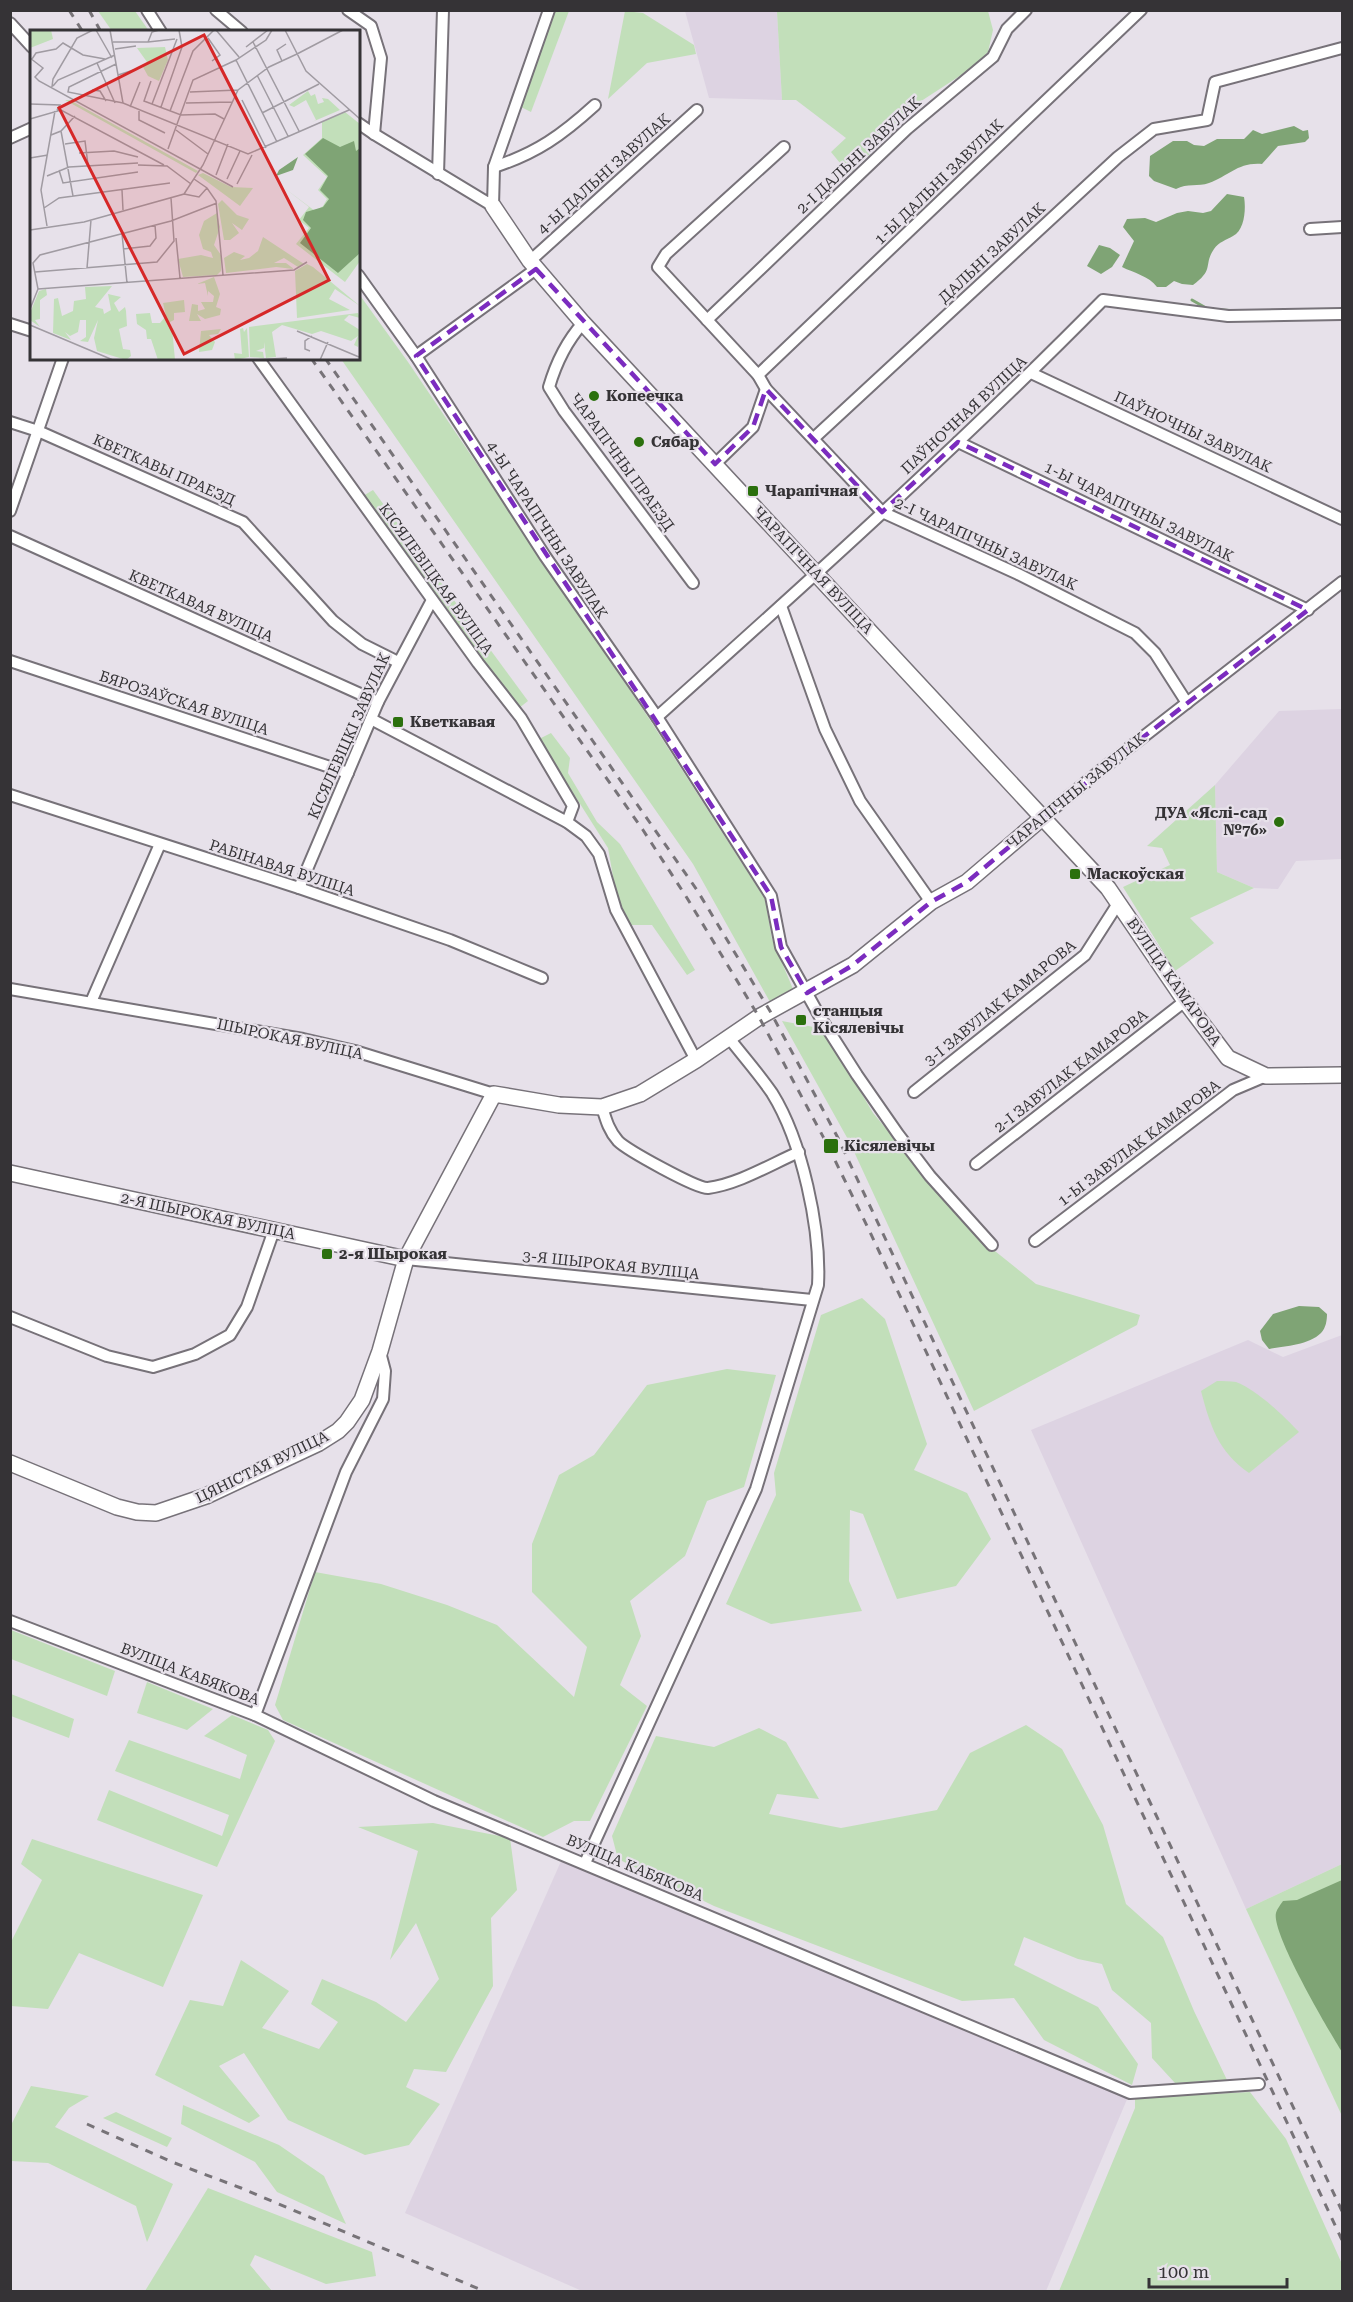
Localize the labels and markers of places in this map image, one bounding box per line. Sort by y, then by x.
place label: Копеечка [606,387,683,405]
marker: Копеечка [587,389,601,403]
place label: Сябар [651,433,699,451]
marker: Сябар [632,435,646,449]
place label: Чарапічная [765,482,858,500]
marker: Чарапічная [746,484,760,498]
place label: Кветкавая [410,713,496,731]
marker: Кветкавая [391,715,405,729]
place label: ДУА «Яслі-сад №76» [1155,804,1267,839]
marker: ДУА «Яслі-сад №76» [1272,815,1286,829]
place label: Маскоўская [1087,865,1184,883]
marker: Маскоўская [1068,867,1082,881]
place label: станцыя Кісялевічы [813,1002,904,1037]
marker: станцыя Кісялевічы [794,1013,808,1027]
marker: Кісялевічы [822,1137,840,1155]
place label: Кісялевічы [844,1137,935,1155]
place label: 2-я Шырокая [339,1245,447,1263]
marker: 2-я Шырокая [320,1247,334,1261]

